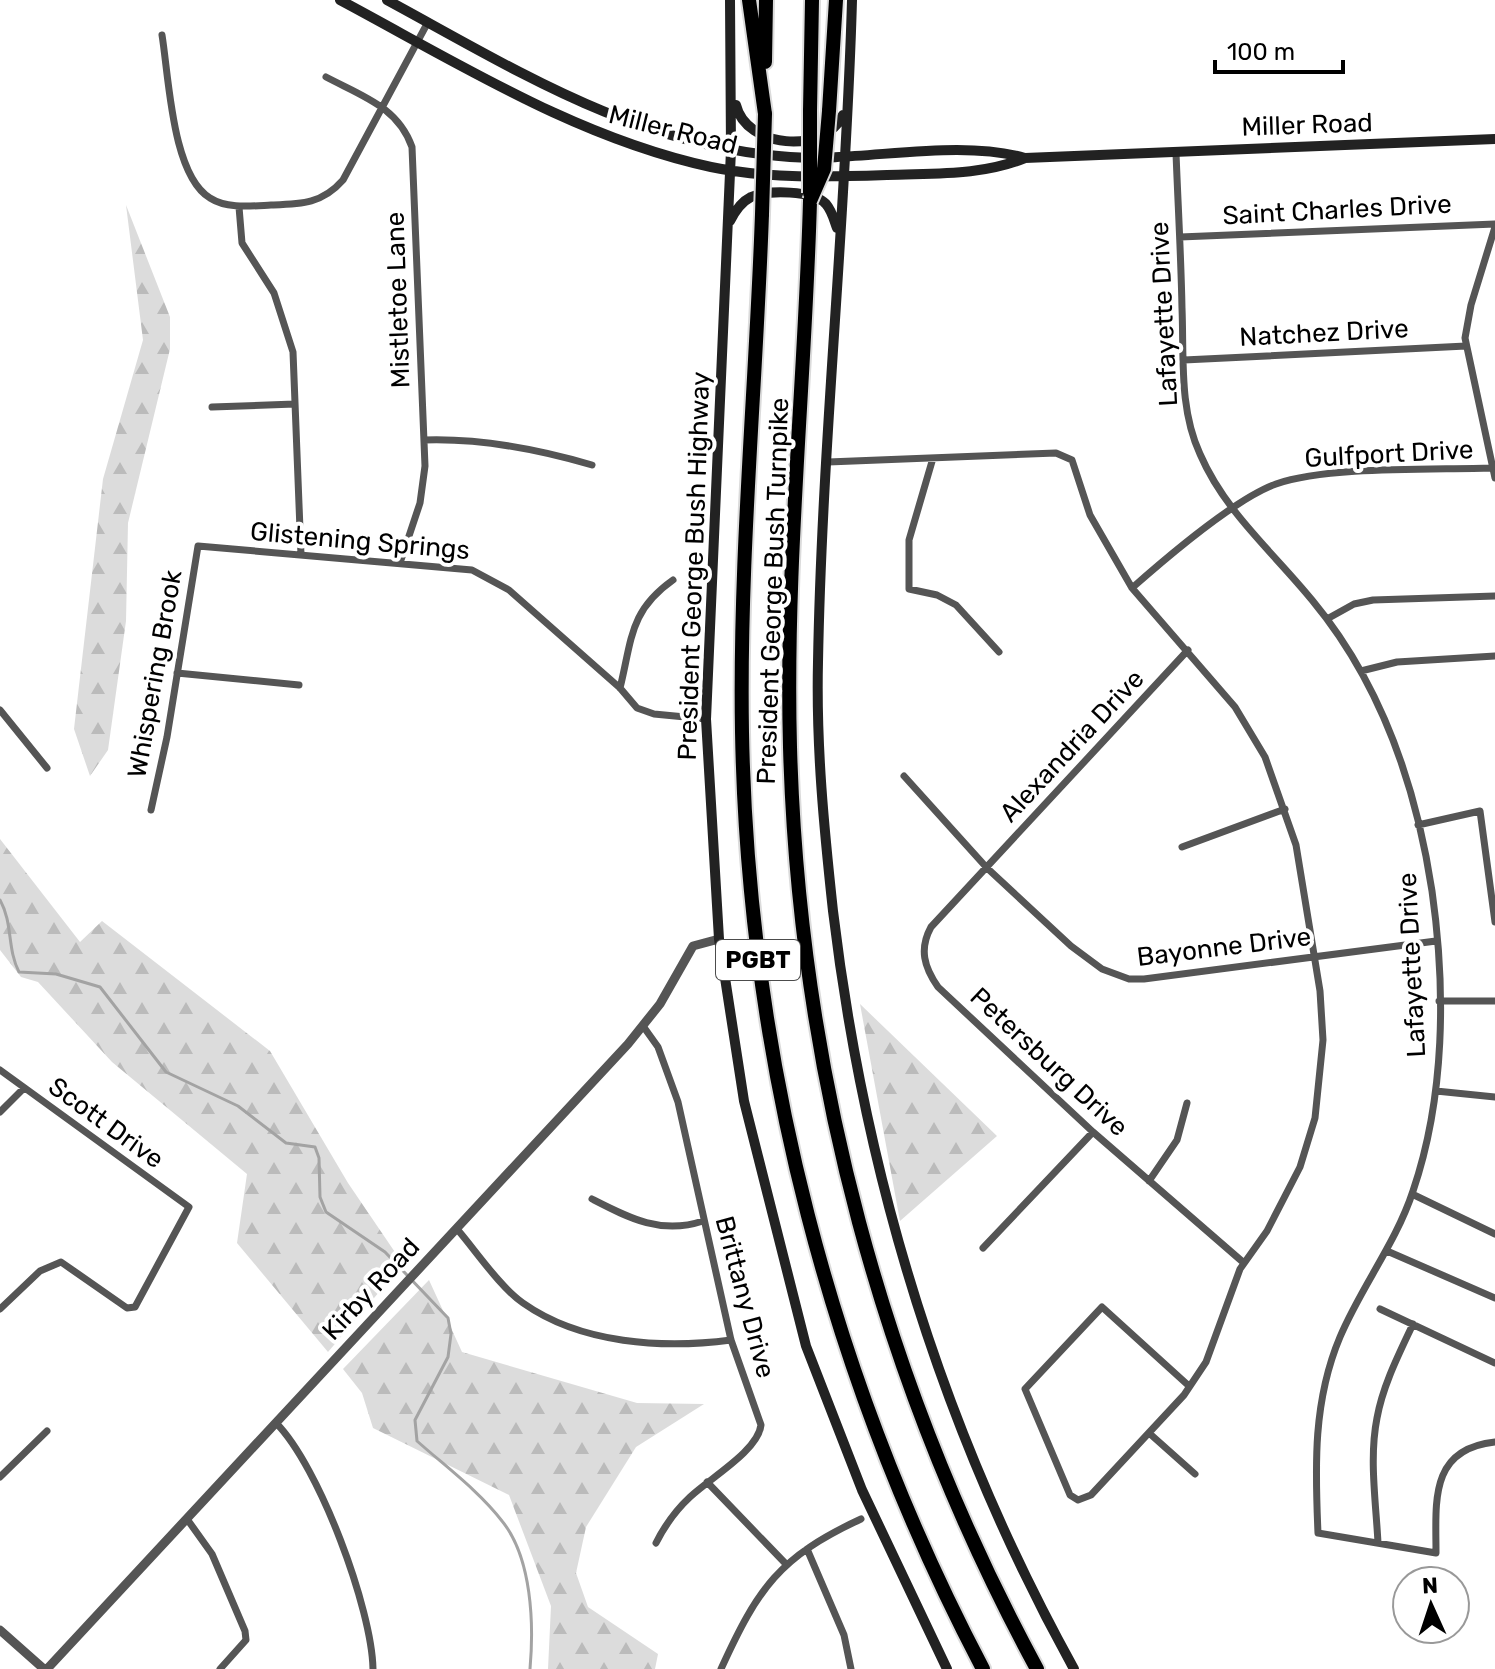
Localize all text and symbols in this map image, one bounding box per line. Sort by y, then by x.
scale bar [1215,24,1343,74]
text: 100 m [1227,38,1295,66]
street label: Miller Road [605,99,741,161]
street label: Miller Road [1241,107,1373,143]
street label: Saint Charles Drive [1222,189,1452,231]
street label: Mistletoe Lane [379,211,417,389]
street label: Lafayette Drive [1144,221,1184,407]
street label: Natchez Drive [1239,313,1409,353]
street label: President George Bush Highway [672,371,716,761]
street label: President George Bush Turnpike [751,397,795,785]
street label: Gulfport Drive [1304,434,1474,474]
street label: Glistening Springs [249,516,471,566]
street label: Whispering Brook [121,567,189,780]
street label: Alexandria Drive [994,663,1150,829]
street label: Lafayette Drive [1392,872,1432,1058]
street label: Bayonne Drive [1135,921,1313,973]
road number: PGBT [716,940,800,980]
street label: Petersburg Drive [964,981,1134,1143]
street label: Scott Drive [42,1071,170,1175]
street label: Brittany Drive [709,1213,781,1381]
street label: Kirby Road [316,1231,426,1347]
north arrow [1391,1565,1471,1645]
text: N [1421,1572,1439,1599]

